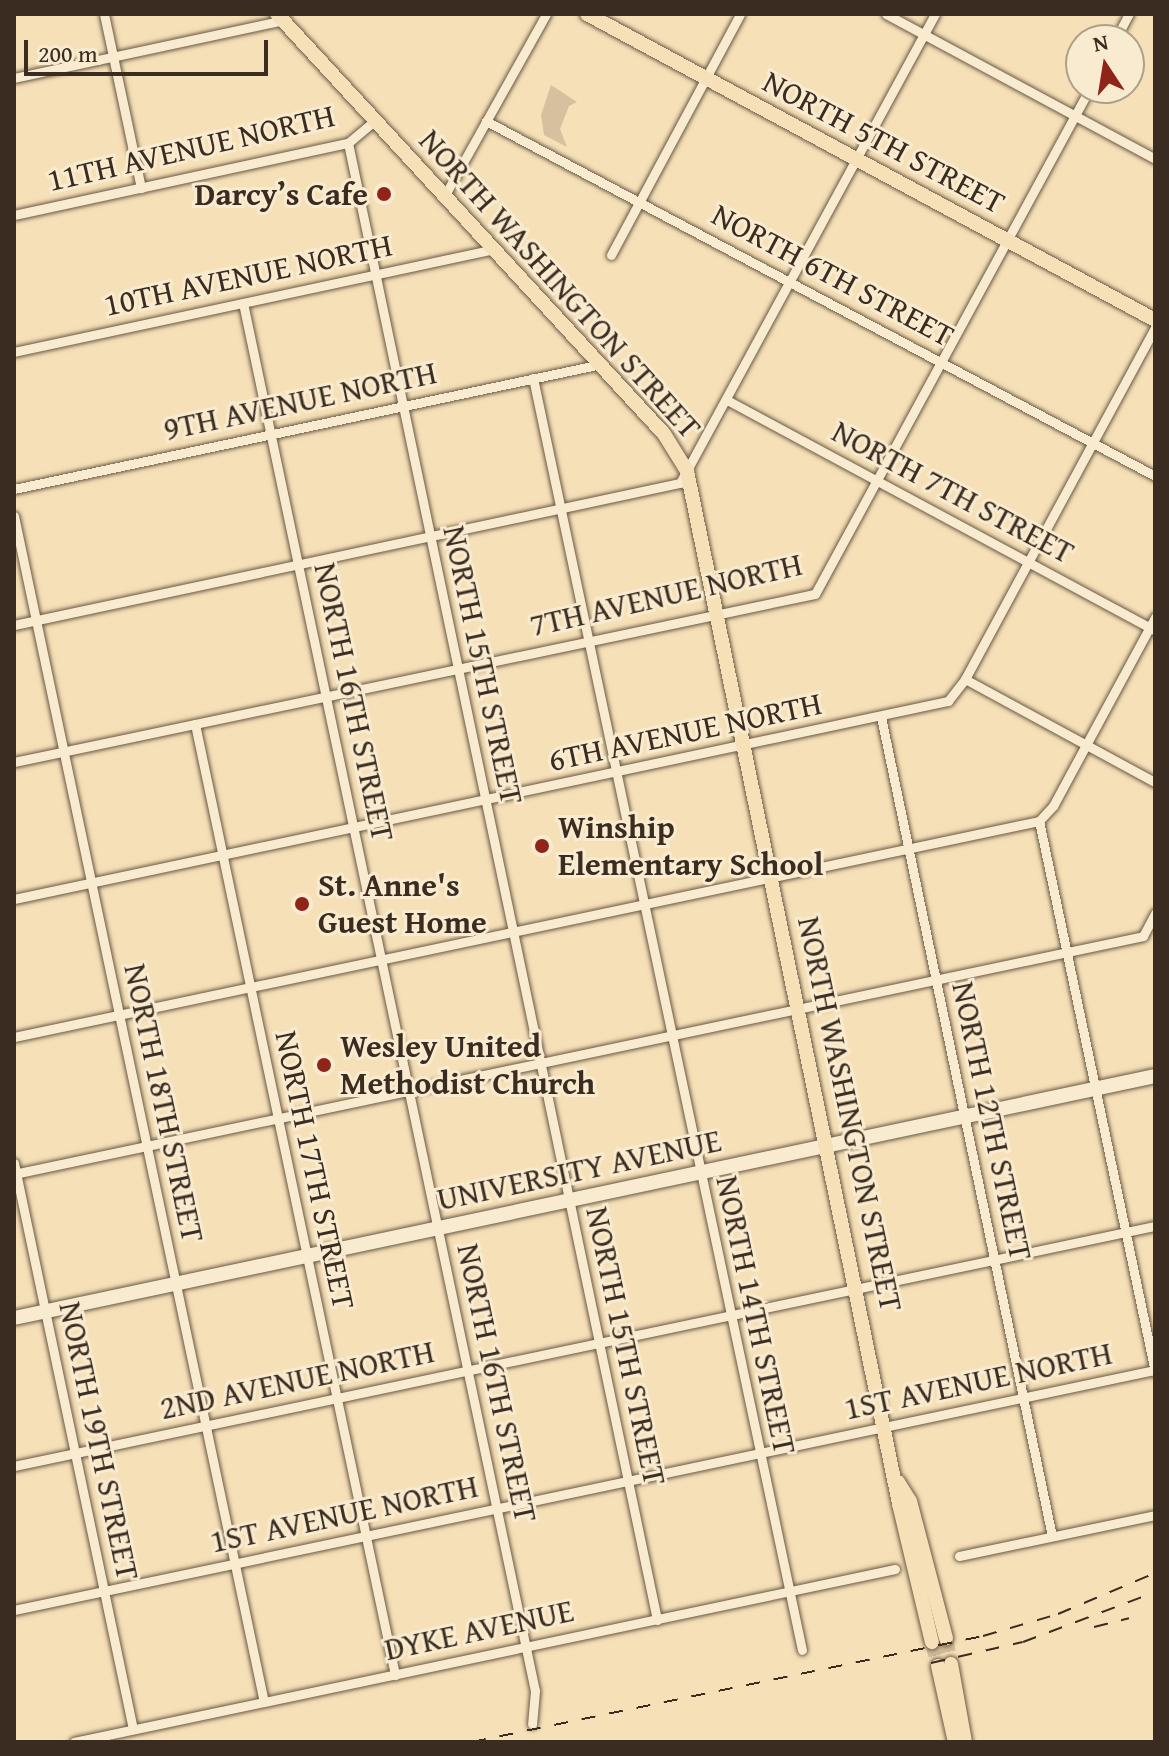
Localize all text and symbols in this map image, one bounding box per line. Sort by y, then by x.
scale bar [28,24,272,74]
north arrow [1065,24,1145,104]
text: N [1090,25,1111,60]
text: 200 m [38,36,98,71]
street label: NORTH 5TH STREET [757,62,1011,222]
street label: 11TH AVENUE NORTH [44,96,338,200]
street label: NORTH WASHINGTON STREET [411,122,709,446]
place label: Darcy’s Cafe [195,175,368,213]
marker: Darcy’s Cafe [375,185,393,203]
street label: NORTH 6TH STREET [706,195,960,355]
street label: 10TH AVENUE NORTH [100,226,396,324]
street label: 9TH AVENUE NORTH [160,353,440,449]
street label: NORTH 7TH STREET [826,412,1080,572]
street label: NORTH 15TH STREET [435,522,531,808]
street label: 7TH AVENUE NORTH [526,545,806,645]
street label: NORTH 16TH STREET [306,559,402,845]
street label: 6TH AVENUE NORTH [545,684,825,780]
place label: Winship Elementary School [558,809,823,884]
marker: Winship Elementary School [533,837,551,855]
place label: St. Anne's Guest Home [318,867,487,942]
marker: St. Anne's Guest Home [293,895,311,913]
street label: NORTH WASHINGTON STREET [789,913,911,1315]
street label: NORTH 18TH STREET [116,960,212,1246]
street label: NORTH 12TH STREET [944,978,1040,1264]
street label: NORTH 17TH STREET [267,1027,363,1313]
place label: Wesley United Methodist Church [340,1028,595,1103]
marker: Wesley United Methodist Church [315,1056,333,1074]
street label: UNIVERSITY AVENUE [434,1121,724,1219]
street label: NORTH 14TH STREET [708,1172,804,1458]
street label: NORTH 15TH STREET [578,1203,674,1489]
street label: NORTH 16TH STREET [449,1240,545,1526]
street label: NORTH 19TH STREET [51,1298,147,1584]
street label: 2ND AVENUE NORTH [156,1332,438,1428]
street label: 1ST AVENUE NORTH [841,1334,1115,1428]
street label: 1ST AVENUE NORTH [207,1467,481,1561]
street label: DYKE AVENUE [381,1591,577,1669]

